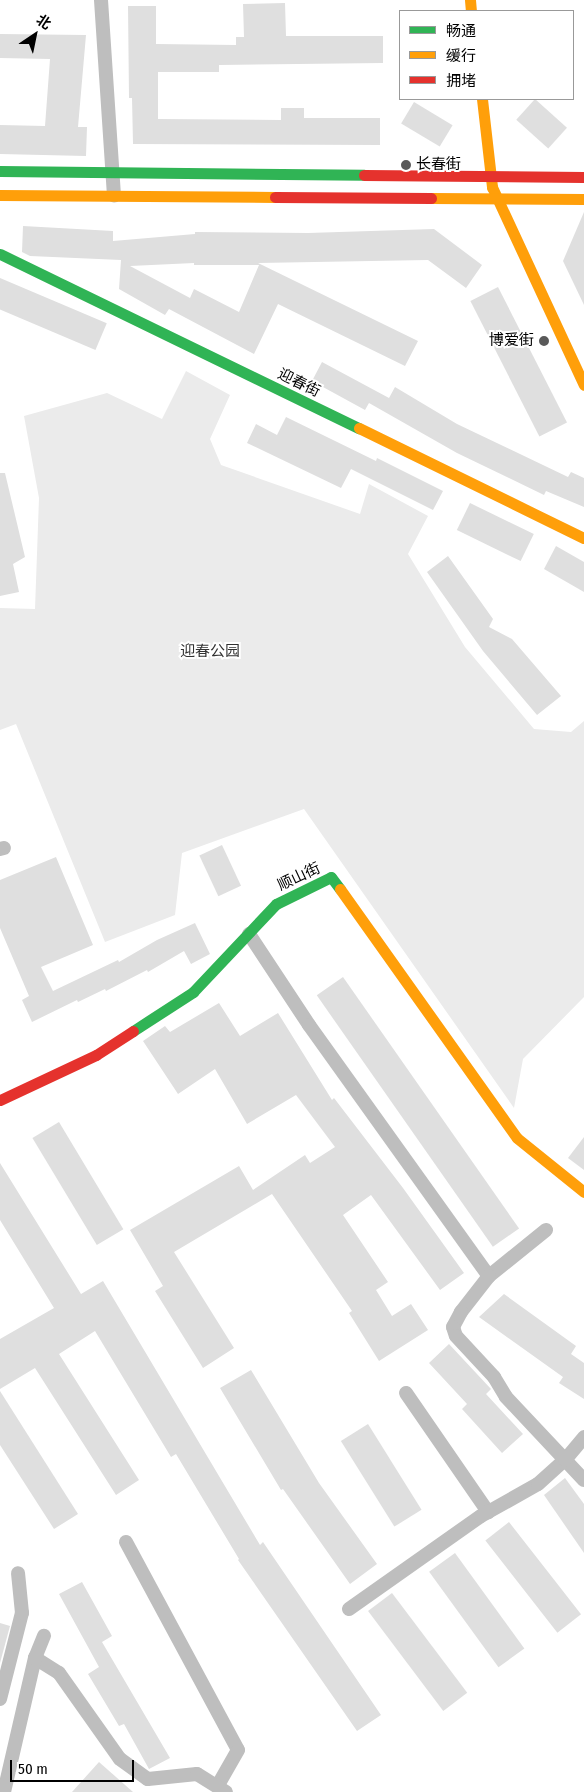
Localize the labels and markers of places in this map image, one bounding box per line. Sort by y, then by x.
place label: 长春街 [416,156,461,174]
marker: 长春街 [400,159,412,171]
place label: 博爱街 [489,332,534,350]
marker: 博爱街 [538,335,550,347]

